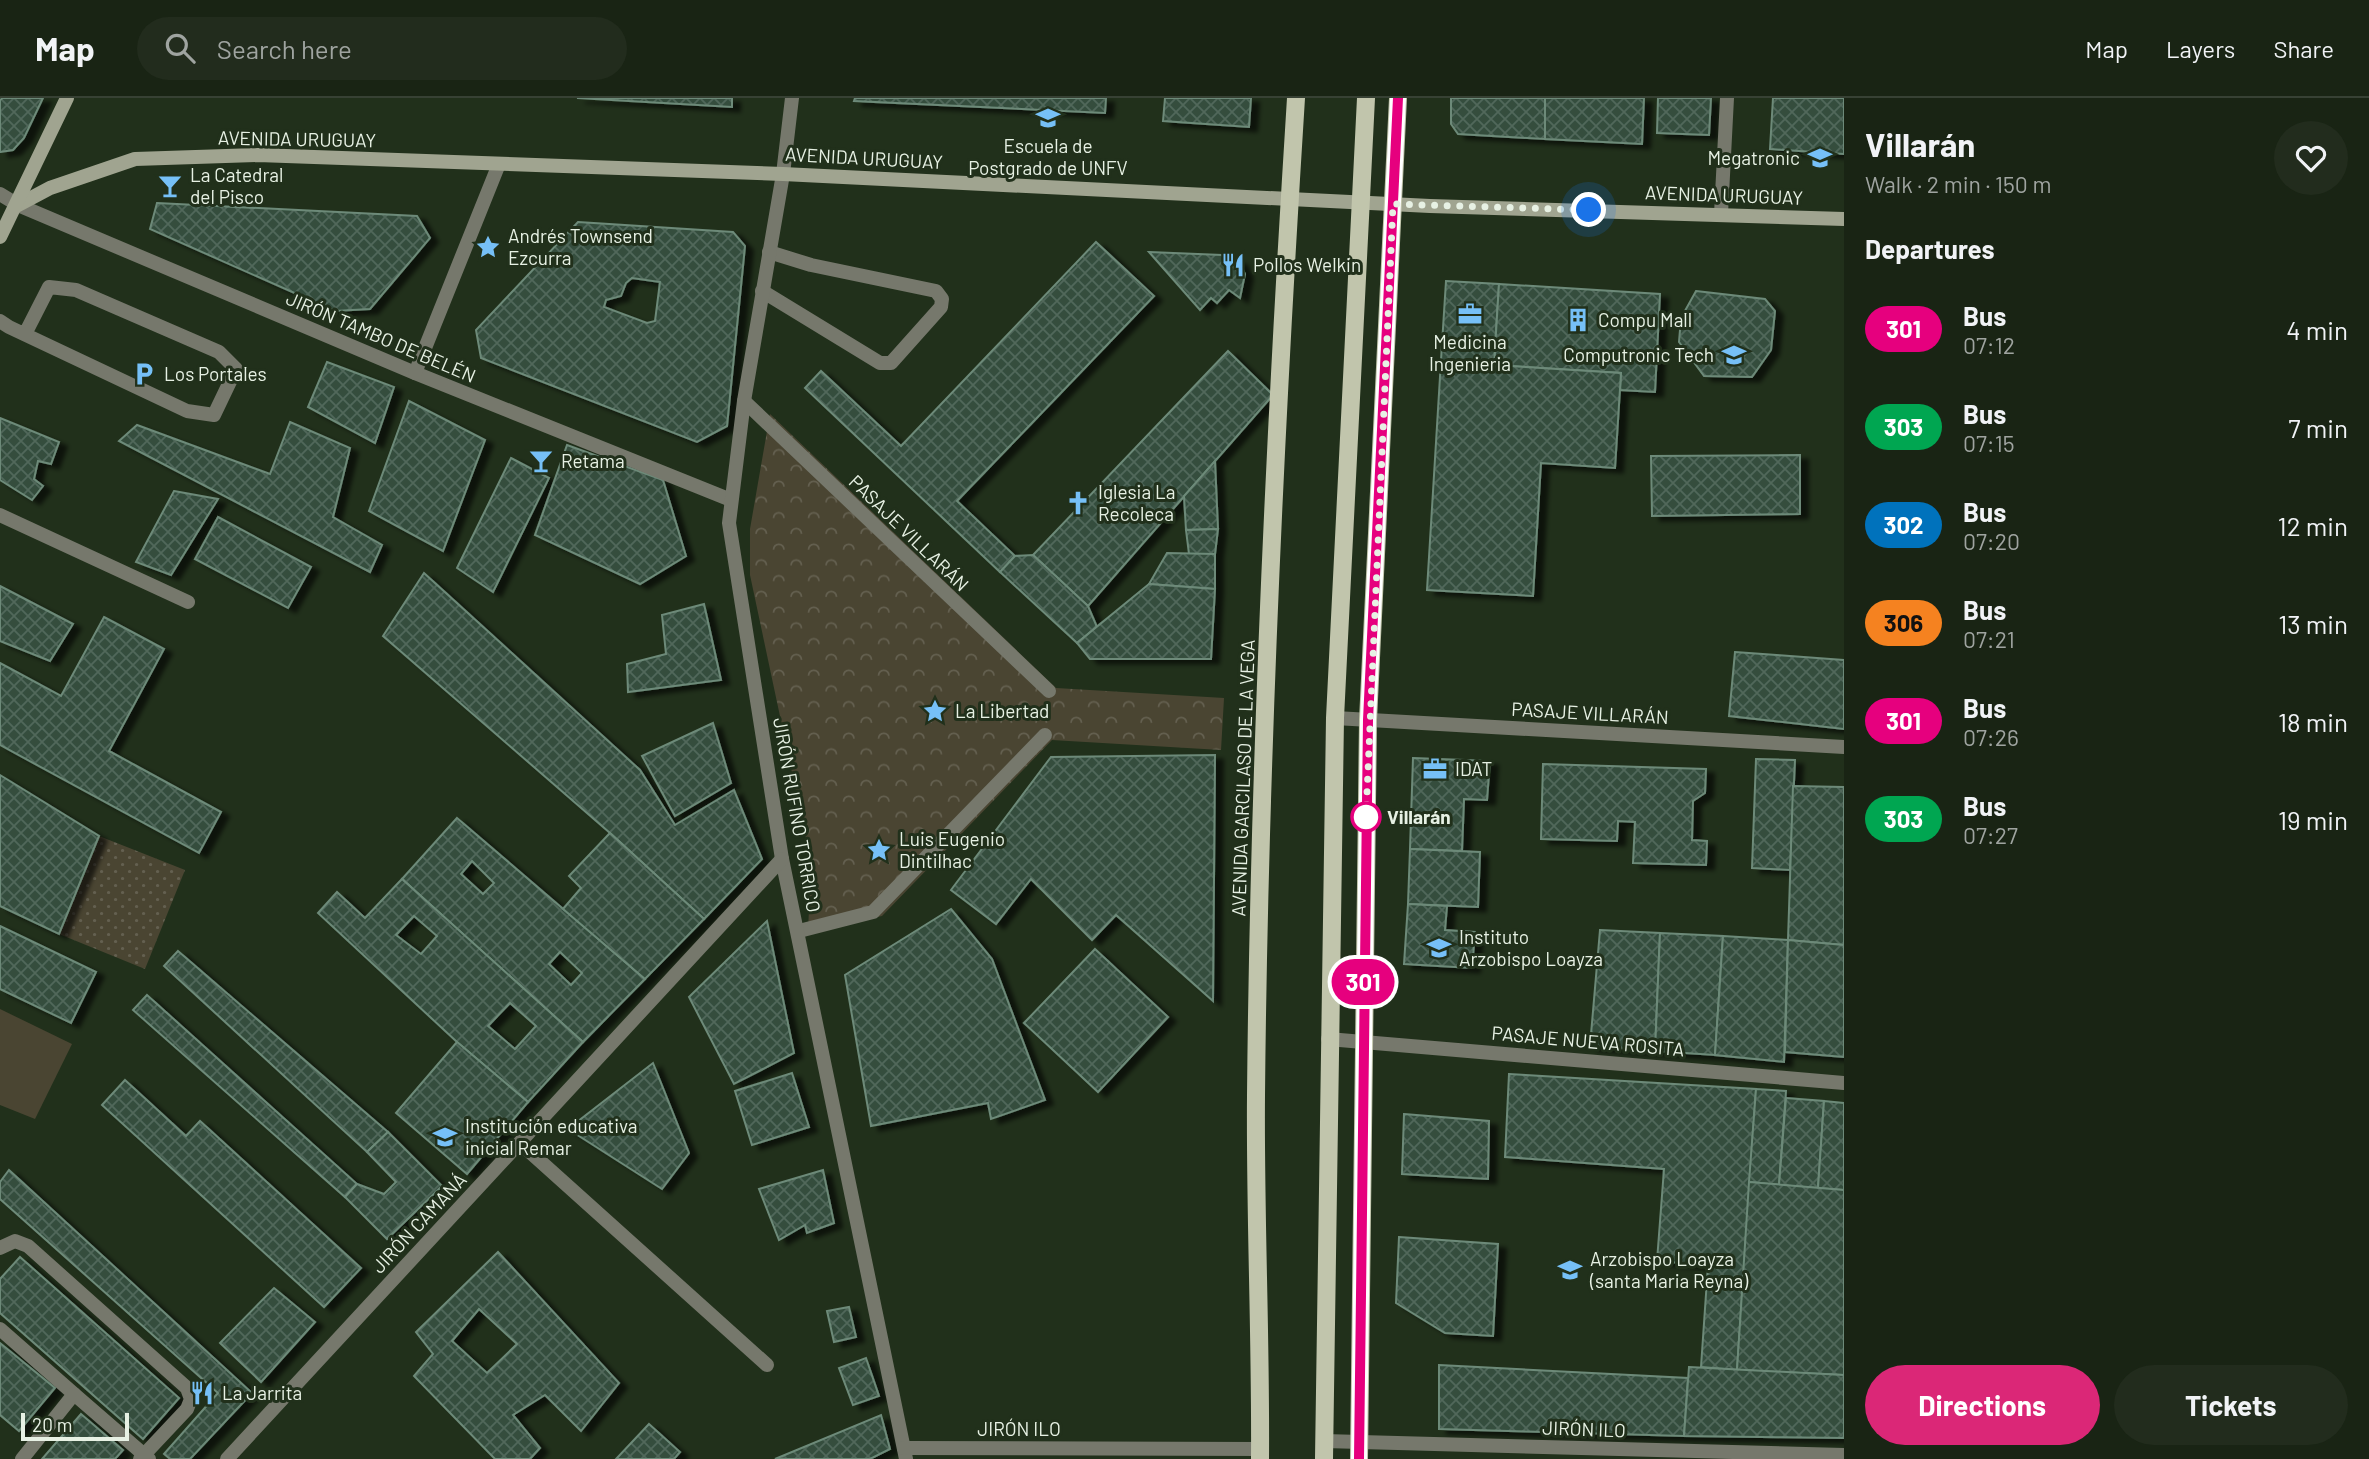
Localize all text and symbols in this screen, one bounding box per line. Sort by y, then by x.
search box [137,17,627,80]
text: Map [35,28,95,68]
icon: search [161,29,199,67]
text: Search here [217,33,352,64]
text: Map [2085,34,2128,63]
text: Layers [2166,34,2235,63]
text: Share [2273,34,2334,63]
school or university icon: Escuela de Postgrado de UNFV [1034,104,1062,132]
button: heart [2274,121,2348,195]
text: Villarán [1865,124,1975,164]
street label: AVENIDA URUGUAY [218,126,377,151]
place label: Escuela de Postgrado de UNFV [968,134,1128,179]
street label: AVENIDA URUGUAY [784,142,944,173]
school or university icon: Megatronic [1806,144,1834,172]
place label: Megatronic [1707,146,1800,169]
place label: La Catedral del Pisco [190,163,283,208]
text: Walk · 2 min · 150 m [1865,170,2051,198]
bar icon: La Catedral del Pisco [156,172,184,200]
street label: AVENIDA URUGUAY [1645,180,1804,209]
your location [1571,192,1606,227]
place label: Andrés Townsend Ezcurra [508,224,653,269]
place icon: Andrés Townsend Ezcurra [474,233,502,261]
text: Departures [1865,233,1995,264]
restaurant icon: Pollos Welkin [1219,251,1247,279]
place label: Pollos Welkin [1253,253,1361,276]
street label: JIRÓN TAMBO DE BELÉN [283,286,480,387]
office icon: Medicina Ingenieria [1456,300,1484,328]
text: Bus [1963,300,2006,331]
building icon: Compu Mall [1564,306,1592,334]
place label: Compu Mall [1598,308,1692,331]
text: 301 [1886,314,1921,343]
text: 4 min [2286,314,2348,345]
place label: Medicina Ingenieria [1429,330,1511,375]
text: 07:12 [1963,331,2015,359]
school or university icon: Computronic Tech [1720,341,1748,369]
place label: Computronic Tech [1563,343,1714,366]
parking icon: Los Portales [130,360,158,388]
place label: Los Portales [164,362,267,385]
text: Bus [1963,398,2006,429]
text: 303 [1884,412,1923,441]
text: 7 min [2288,412,2348,443]
text: 07:15 [1963,429,2015,457]
bar icon: Retama [527,447,555,475]
place label: Retama [561,449,625,472]
street label: PASAJE VILLARÁN [845,470,974,596]
place label: Iglesia La Recoleca [1098,480,1175,525]
church icon: Iglesia La Recoleca [1064,489,1092,517]
text: Bus [1963,496,2006,527]
text: 302 [1883,510,1924,539]
text: 12 min [2278,510,2348,541]
text: 07:20 [1963,527,2020,555]
text: Bus [1963,594,2006,625]
text: 306 [1884,608,1923,637]
text: 13 min [2278,608,2348,639]
text: 07:21 [1963,625,2015,653]
street label: AVENIDA GARCILASO DE LA VEGA [1226,639,1259,917]
text: Bus [1963,692,2006,723]
place icon: La Libertad [921,697,949,725]
street label: PASAJE VILLARÁN [1511,697,1669,728]
place label: La Libertad [955,699,1050,722]
text: 301 [1886,706,1921,735]
text: 18 min [2278,706,2348,737]
street label: JIRÓN RUFINO TORRICO [769,716,826,914]
text: 07:26 [1963,723,2019,751]
office icon: IDAT [1421,755,1449,783]
place label: IDAT [1455,757,1492,780]
text: Bus [1963,790,2006,821]
marker: Villarán [1351,802,1381,832]
text: 303 [1884,804,1923,833]
text: 19 min [2278,804,2348,835]
place label: Villarán [1387,805,1451,828]
text: 07:27 [1963,821,2018,849]
place label: Luis Eugenio Dintilhac [899,827,1005,872]
place icon: Luis Eugenio Dintilhac [865,836,893,864]
place label: Instituto Arzobispo Loayza [1459,925,1603,970]
school or university icon: Instituto Arzobispo Loayza [1425,934,1453,962]
line badge: 301 [1323,959,1403,1005]
text: 301 [1346,967,1380,996]
street label: PASAJE NUEVA ROSITA [1491,1021,1685,1060]
place label: Institución educativa inicial Remar [465,1114,638,1159]
school or university icon: Institución educativa inicial Remar [431,1123,459,1151]
street label: JIRÓN CAMANÁ [366,1168,471,1278]
place label: Arzobispo Loayza (santa Maria Reyna) [1589,1247,1749,1292]
school or university icon: Arzobispo Loayza (santa Maria Reyna) [1556,1256,1584,1284]
button: Directions [1865,1365,2100,1445]
button: Tickets [2114,1365,2348,1445]
restaurant icon: La Jarrita [188,1379,216,1407]
place label: La Jarrita [222,1381,302,1404]
scale bar [21,1410,130,1442]
text: 20 m [32,1413,72,1436]
street label: JIRÓN ILO [1542,1416,1626,1441]
street label: JIRÓN ILO [977,1417,1061,1440]

